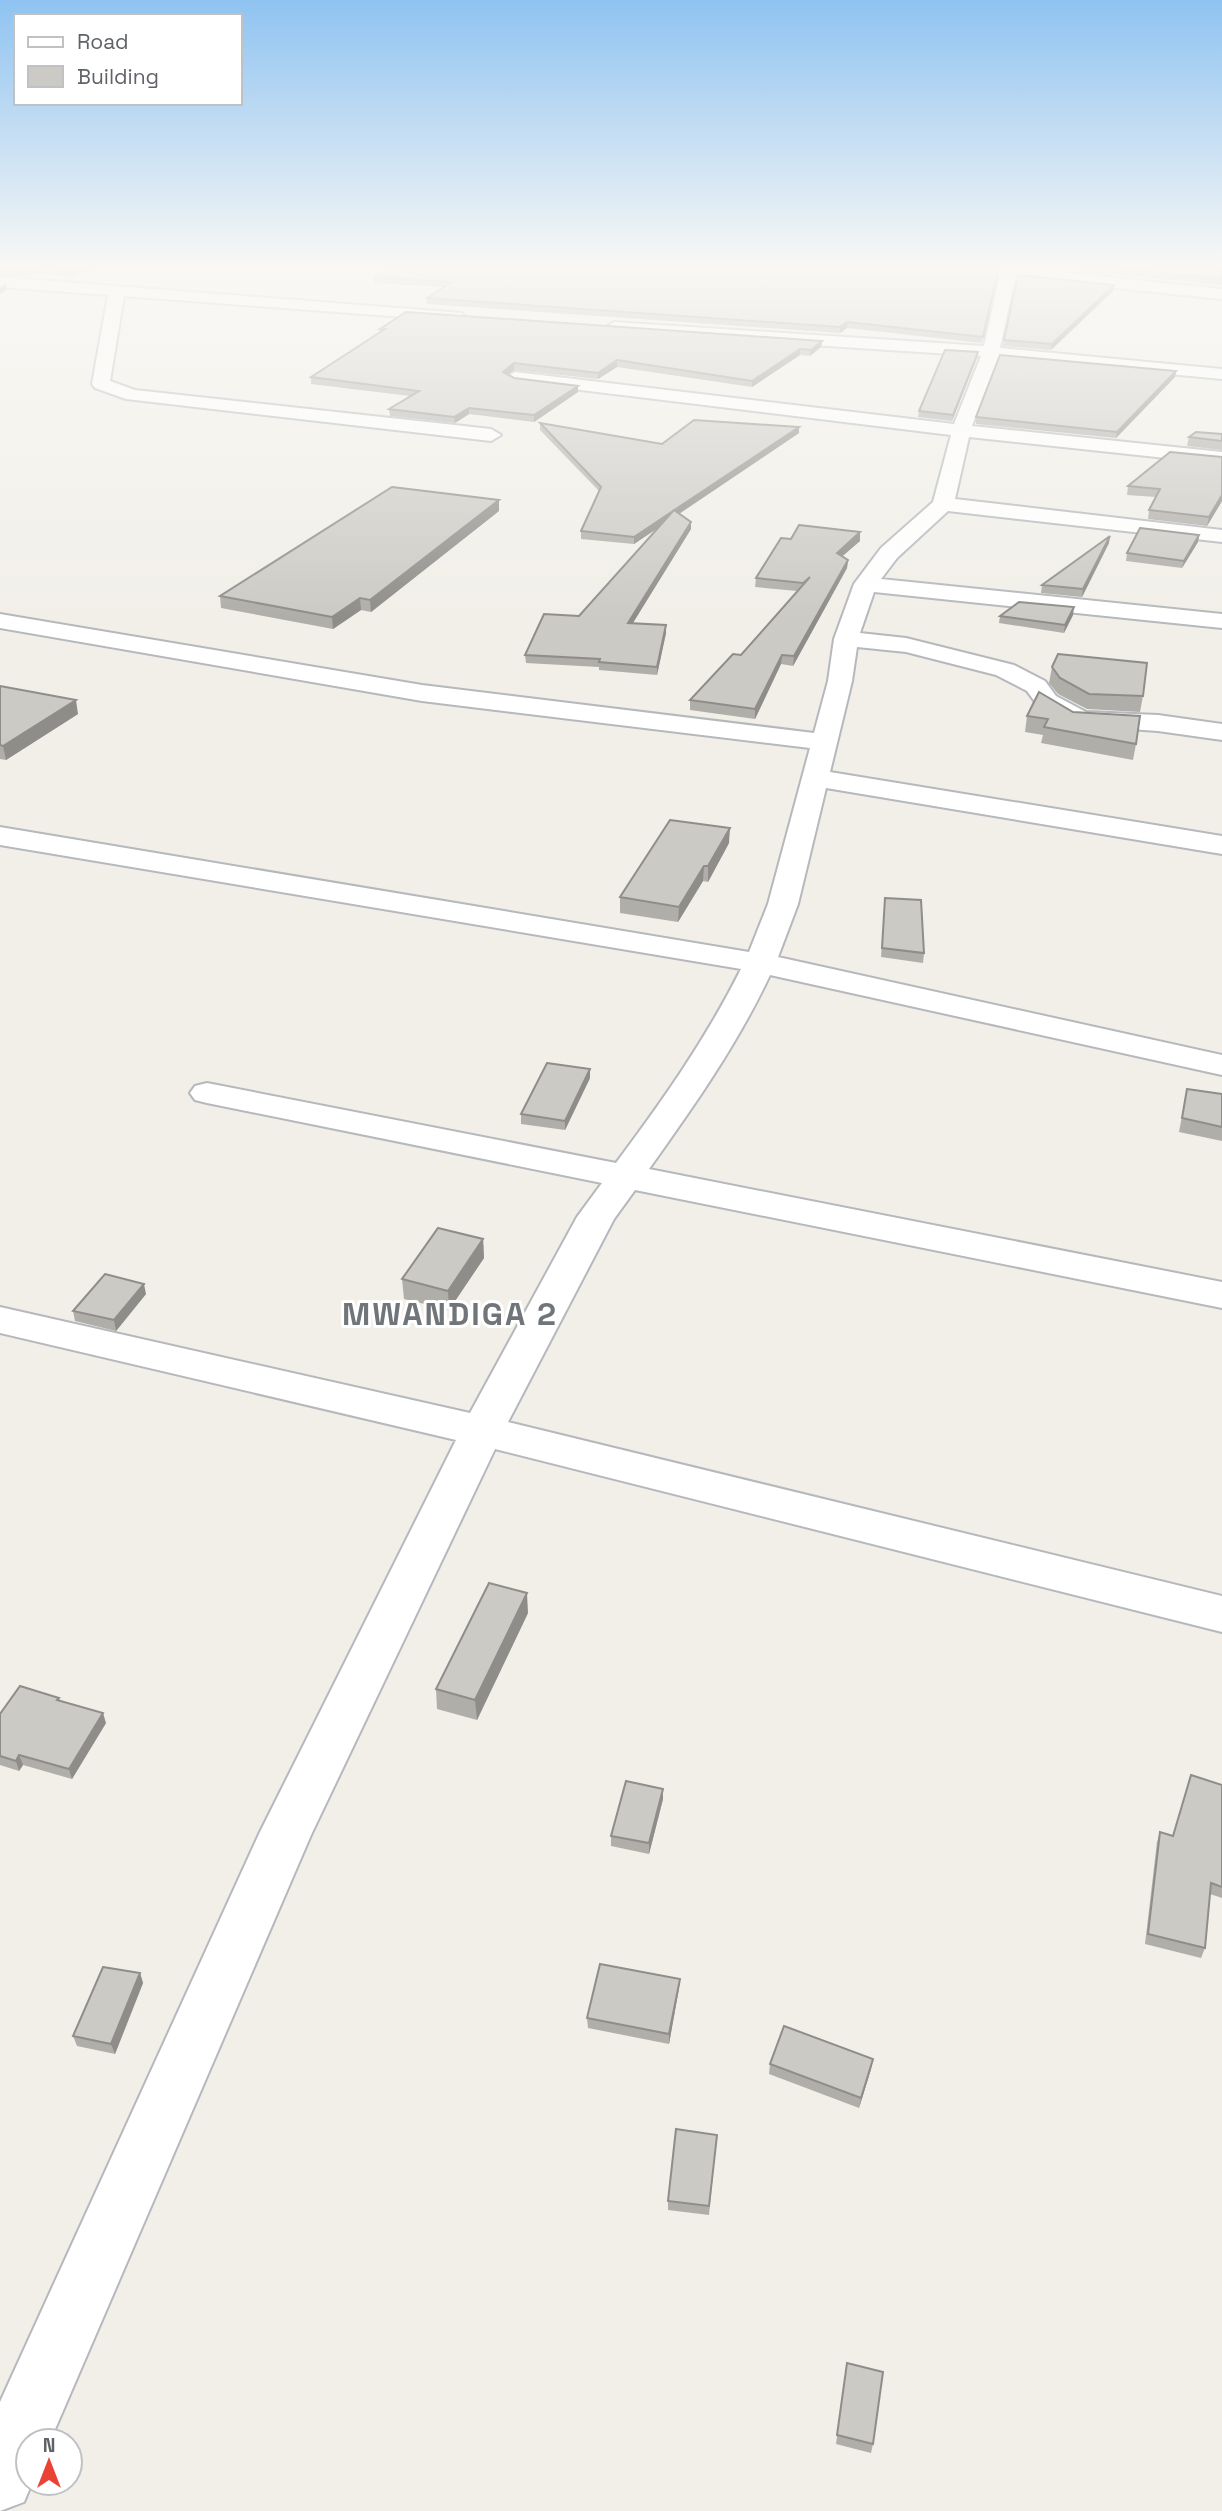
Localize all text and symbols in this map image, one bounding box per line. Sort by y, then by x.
legend [14,14,242,105]
text: Road [77,28,129,55]
text: Building [77,63,159,90]
district label: MWANDIGA 2 [342,1294,558,1334]
north arrow [14,2427,84,2497]
text: N [43,2433,55,2458]

